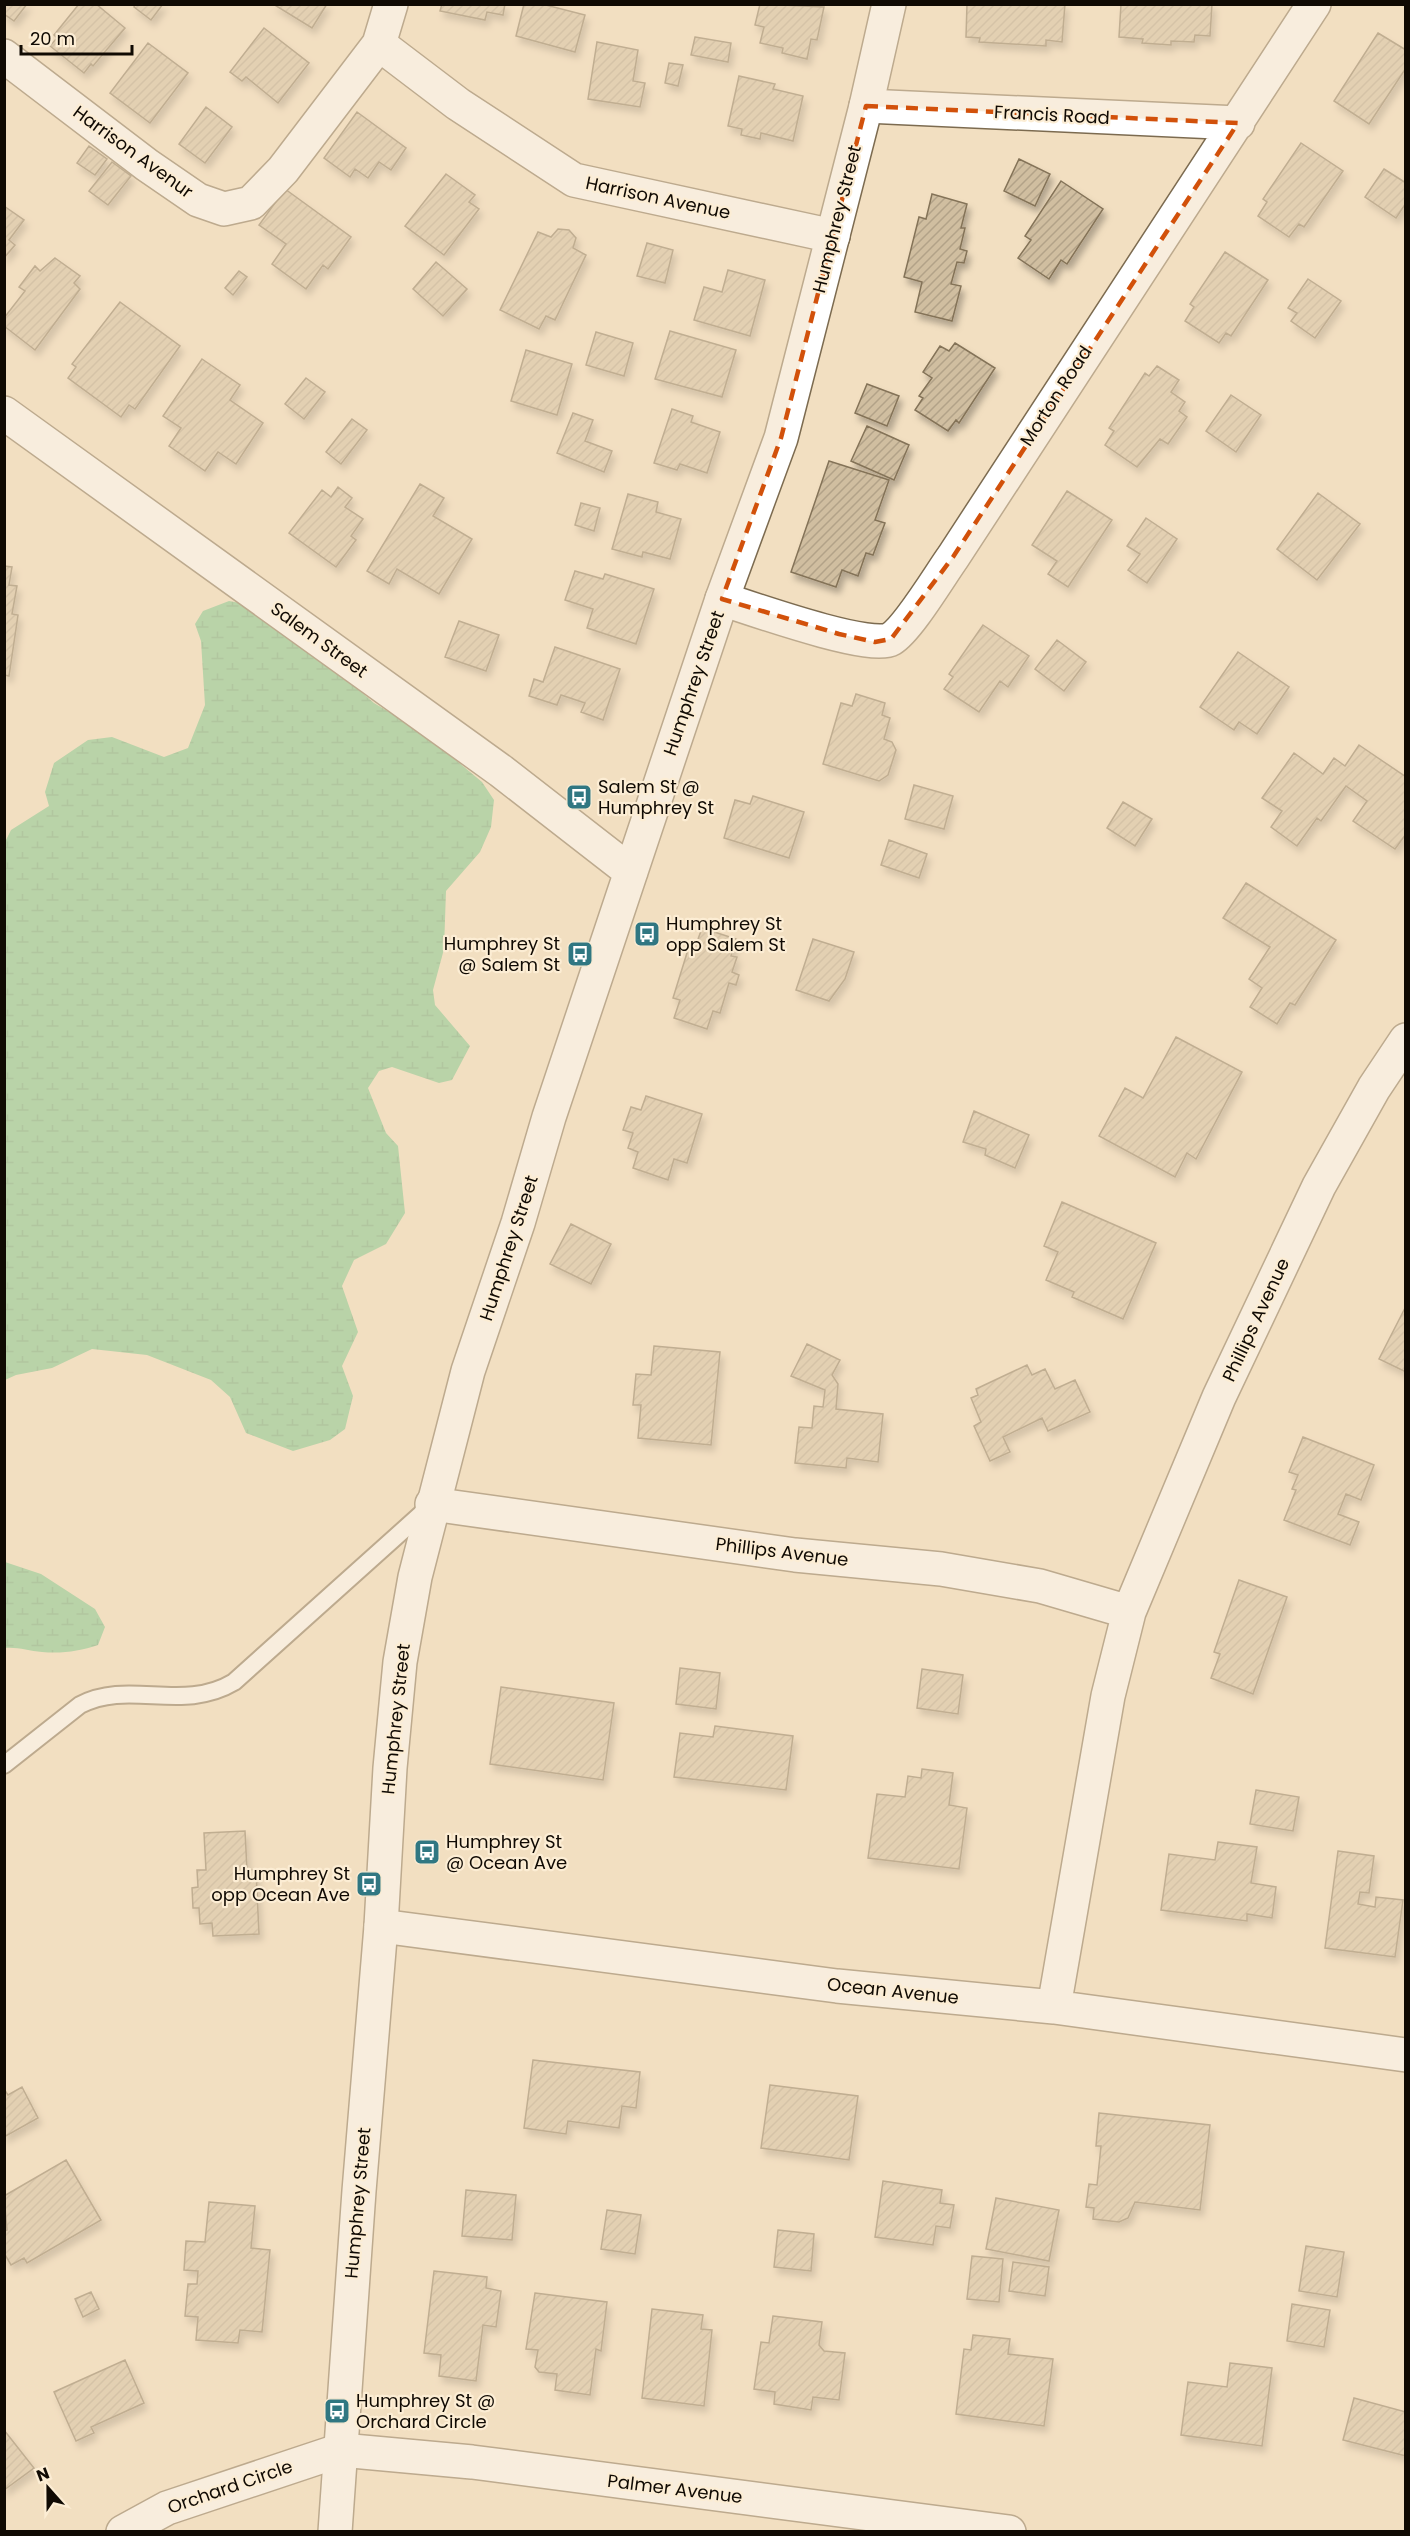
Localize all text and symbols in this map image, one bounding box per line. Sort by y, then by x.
scale bar [21,18,132,56]
text: 20 m [30,26,75,51]
street label: Harrison Avenur [68,99,199,204]
street label: Francis Road [994,99,1111,130]
street label: Humphrey Street [806,142,867,296]
street label: Harrison Avenue [583,170,733,225]
street label: Morton Road [1014,341,1097,451]
street label: Salem Street [266,596,373,683]
street label: Humphrey Street [657,607,730,759]
place label: Salem St @ Humphrey St [598,774,714,820]
bus stop icon: Salem St @ Humphrey St [564,782,594,812]
place label: Humphrey St opp Salem St [666,911,785,957]
bus stop icon: Humphrey St opp Salem St [632,919,662,949]
place label: Humphrey St @ Salem St [444,931,560,977]
bus stop icon: Humphrey St @ Salem St [565,939,595,969]
street label: Humphrey Street [473,1172,544,1324]
street label: Phillips Avenue [1216,1254,1295,1386]
street label: Phillips Avenue [714,1531,850,1572]
street label: Humphrey Street [375,1642,416,1796]
place label: Humphrey St @ Ocean Ave [446,1829,567,1875]
bus stop icon: Humphrey St @ Ocean Ave [412,1837,442,1867]
place label: Humphrey St opp Ocean Ave [211,1861,350,1907]
bus stop icon: Humphrey St opp Ocean Ave [354,1869,384,1899]
street label: Ocean Avenue [826,1971,960,2010]
street label: Humphrey Street [338,2126,377,2280]
place label: Humphrey St @ Orchard Circle [356,2388,495,2434]
bus stop icon: Humphrey St @ Orchard Circle [322,2396,352,2426]
street label: Orchard Circle [164,2453,296,2520]
north arrow [18,2458,78,2518]
text: N [33,2462,53,2487]
street label: Palmer Avenue [606,2468,744,2509]

